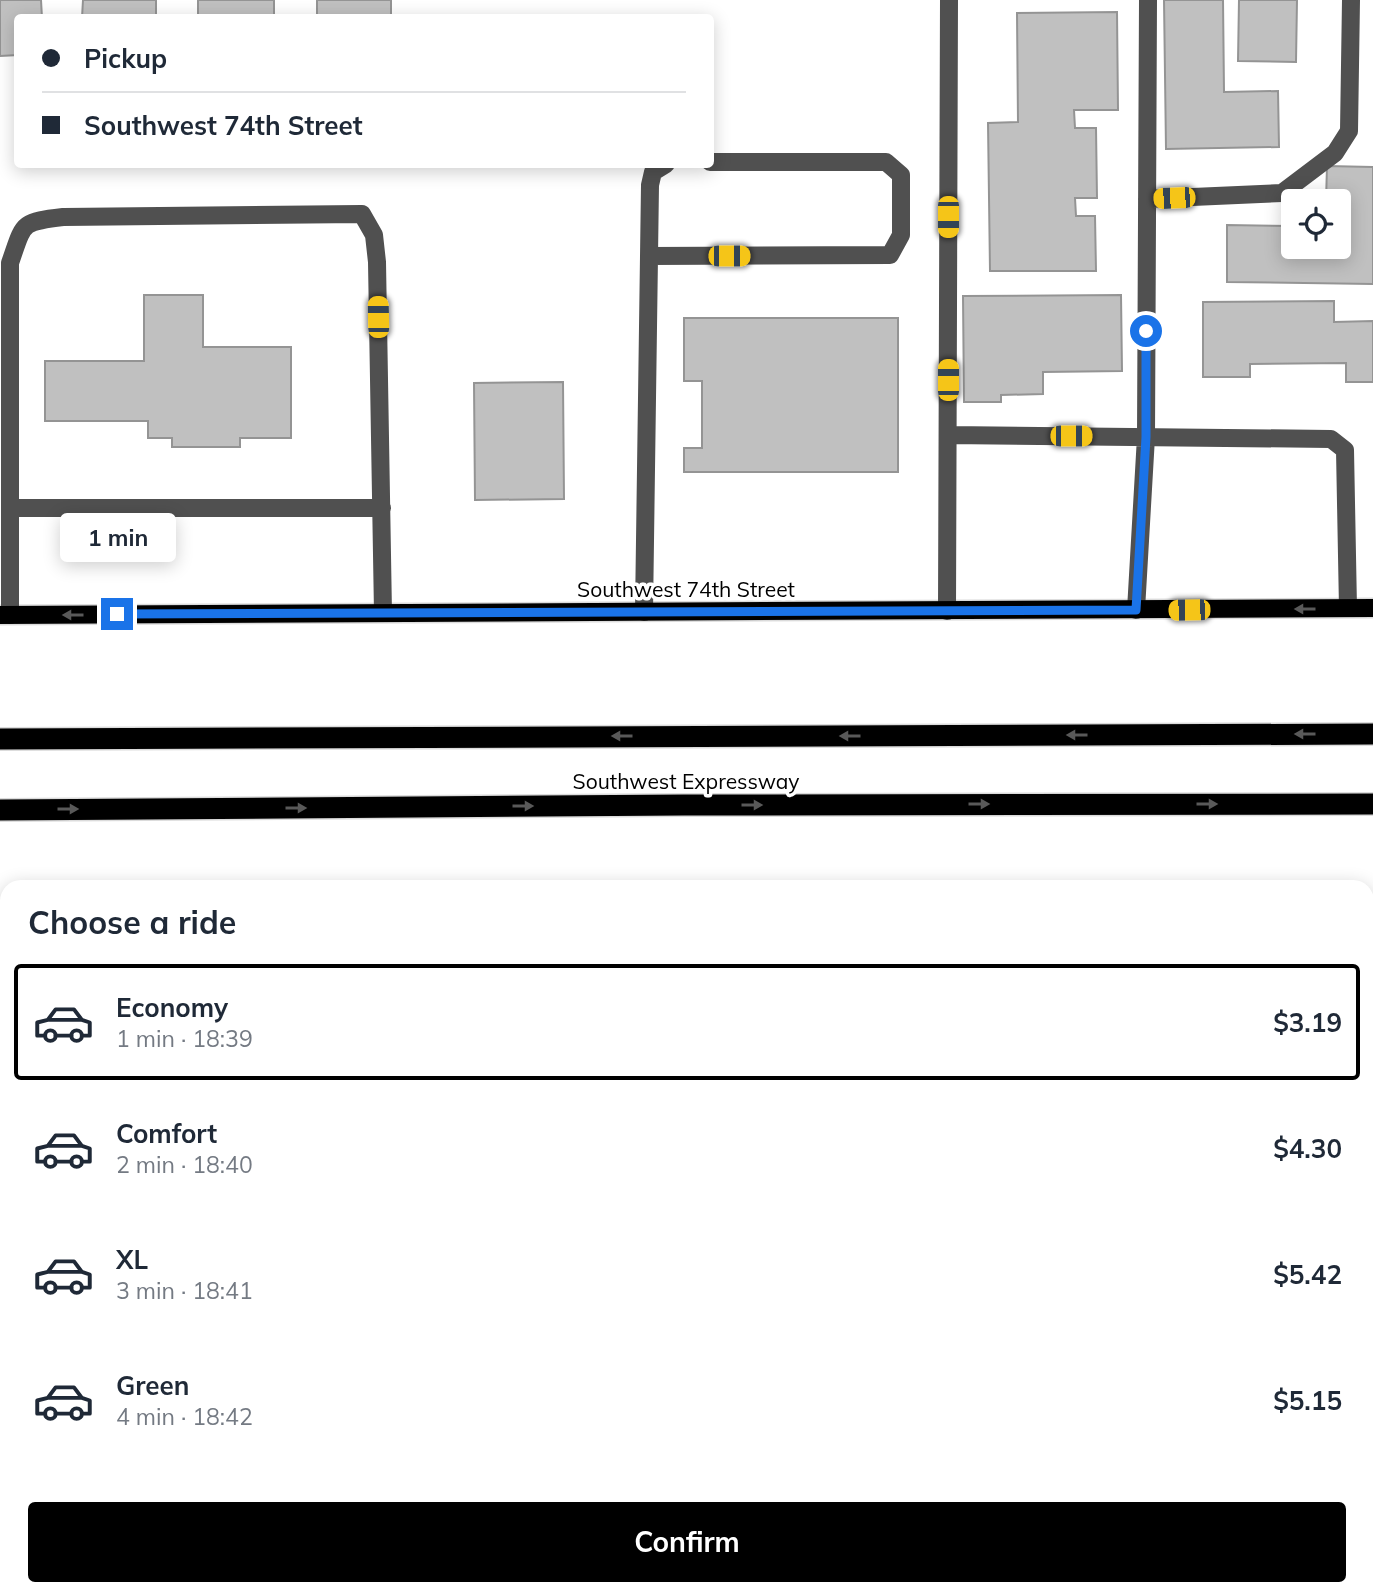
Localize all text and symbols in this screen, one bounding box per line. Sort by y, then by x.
text: Pickup [84,42,167,75]
text: Southwest 74th Street [84,109,363,142]
car [1153,187,1196,209]
map controls [1281,189,1351,259]
button: locate [1281,189,1351,259]
car [938,196,959,238]
car [709,246,751,267]
car [368,296,389,338]
route start [1130,315,1162,347]
car [938,359,959,401]
car [1051,426,1093,447]
callout: 1 min [59,512,175,562]
text: 1 min [88,523,148,552]
street label: Southwest 74th Street [577,576,795,602]
route end [101,598,133,630]
car [1168,599,1211,621]
one-way arrow [1294,603,1316,615]
one-way arrow [62,609,84,620]
one-way arrow [1294,728,1316,740]
one-way arrow [1066,729,1088,741]
one-way arrow [839,730,861,742]
one-way arrow [611,731,633,742]
street label: Southwest Expressway [573,768,799,794]
one-way arrow [969,798,991,810]
one-way arrow [1196,798,1218,810]
one-way arrow [741,799,763,811]
one-way arrow [512,800,534,812]
one-way arrow [285,802,307,813]
one-way arrow [57,803,79,815]
text: Choose a ride [28,902,236,942]
icon: car [32,991,95,1054]
text: Economy [116,991,228,1024]
text: $3.19 [1273,1006,1342,1039]
text: 1 min · 18:39 [116,1024,253,1053]
icon: car [32,1117,95,1180]
text: Comfort [116,1117,217,1150]
text: $4.30 [1273,1132,1342,1165]
text: 2 min · 18:40 [116,1150,253,1179]
icon: car [32,1243,95,1306]
text: XL [116,1243,148,1276]
text: $5.42 [1273,1258,1342,1291]
text: 3 min · 18:41 [116,1276,253,1305]
icon: car [32,1369,95,1432]
text: Green [116,1369,189,1402]
text: $5.15 [1273,1384,1342,1417]
text: 4 min · 18:42 [116,1402,253,1431]
button: Confirm [28,1502,1346,1582]

